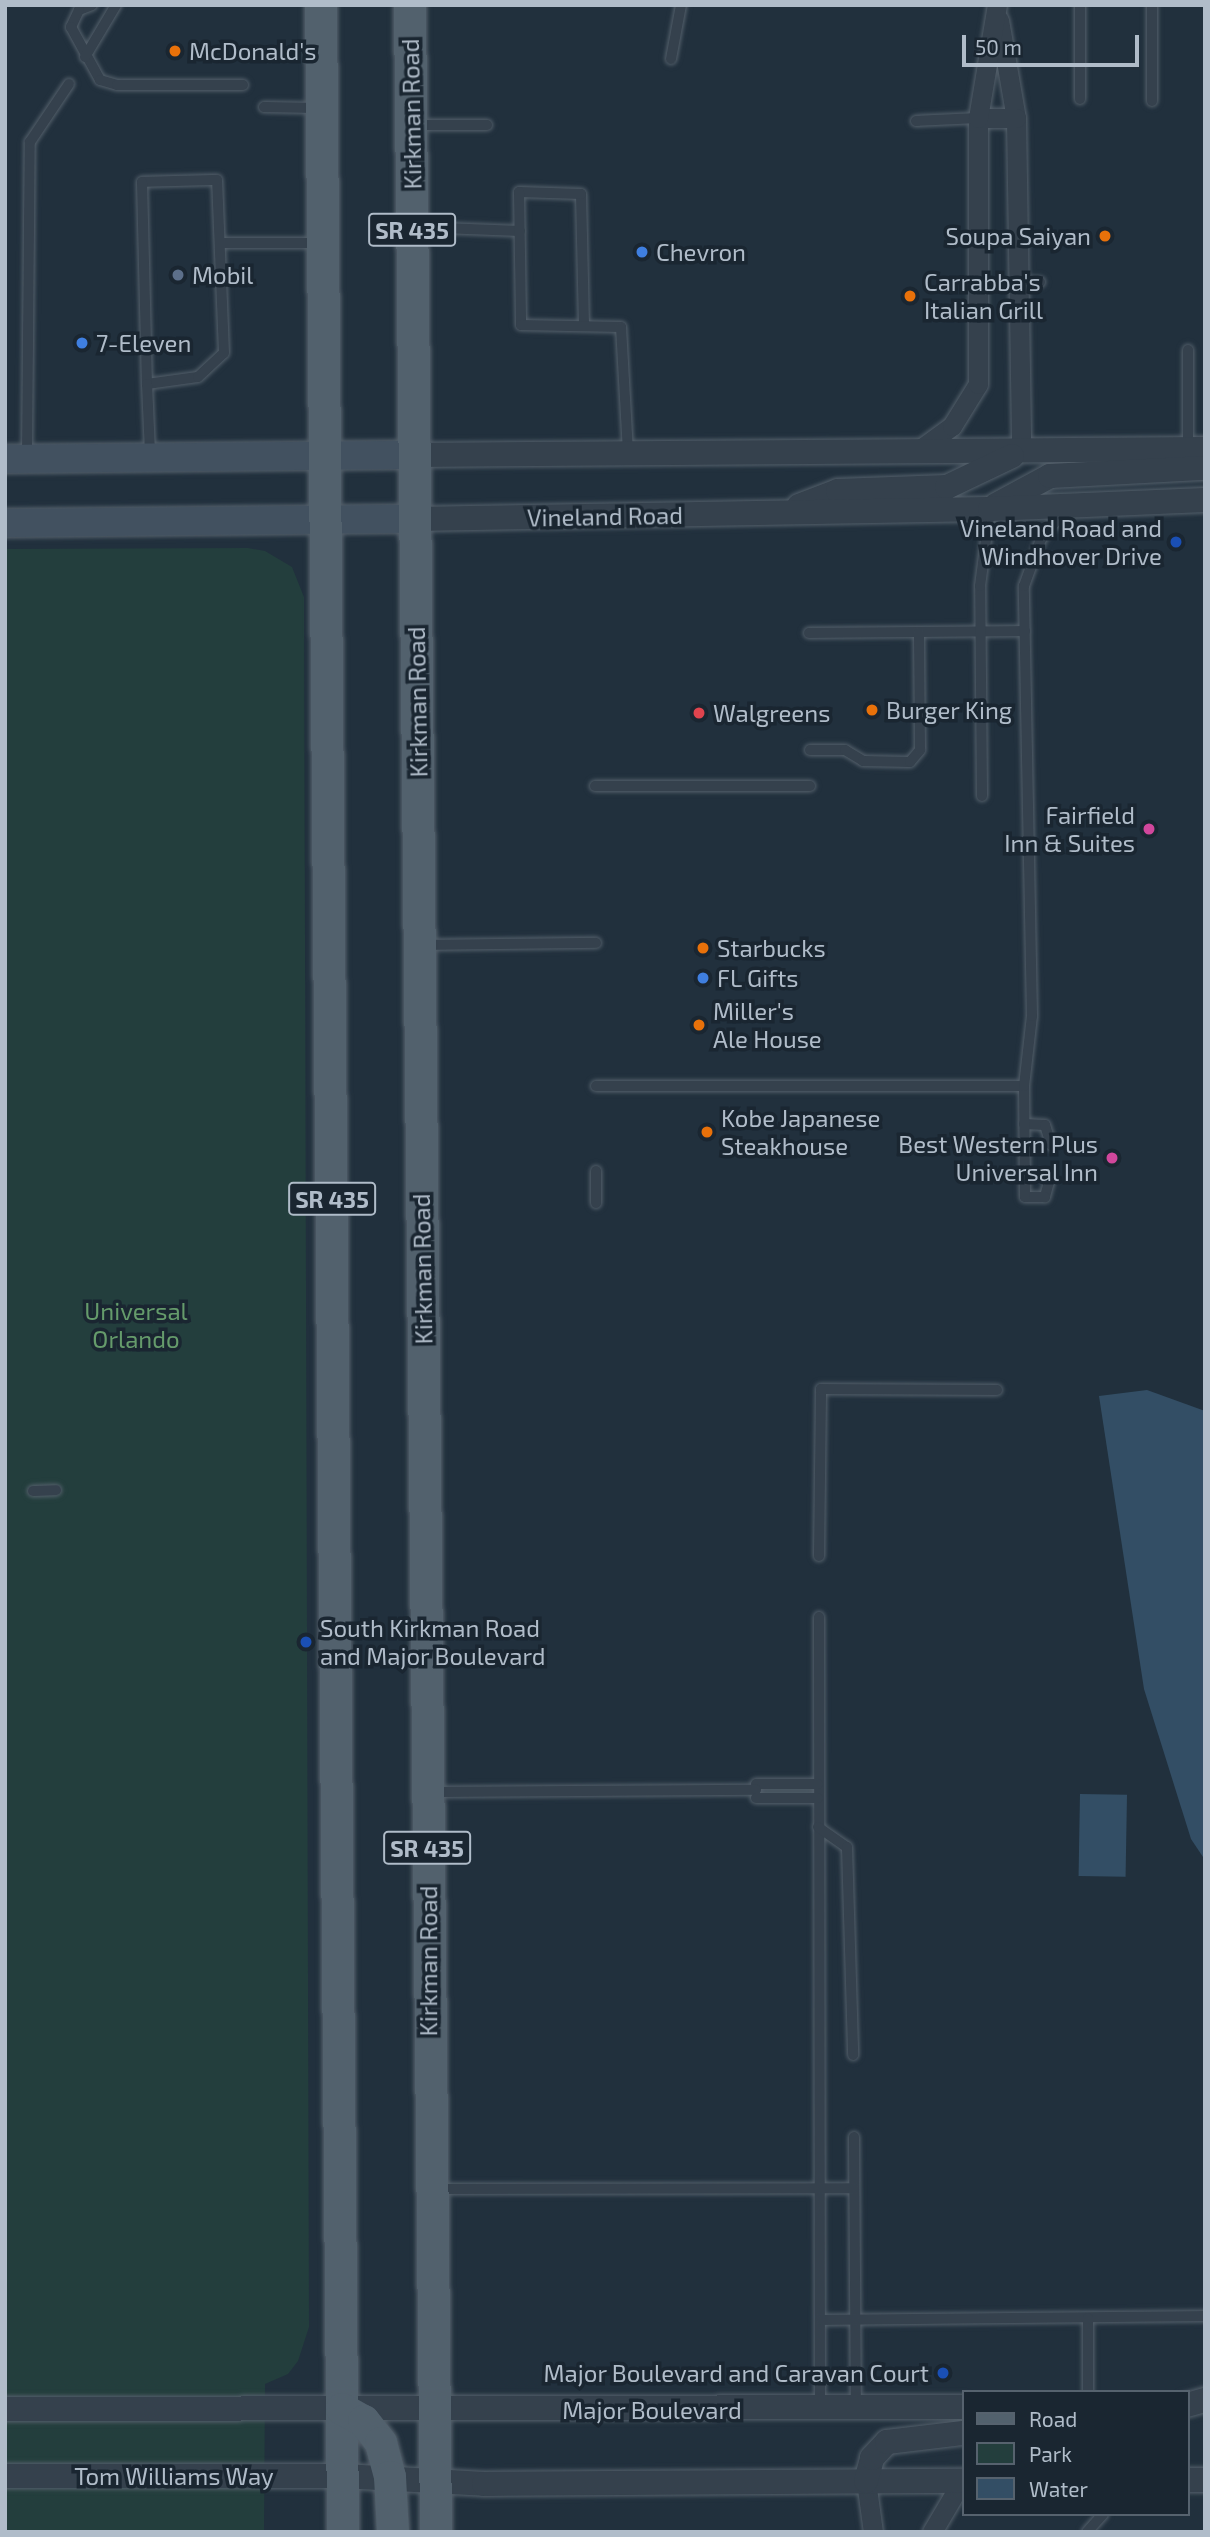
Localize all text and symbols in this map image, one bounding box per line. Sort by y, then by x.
scale bar [965,21,1142,65]
text: 50 m [975,34,1022,59]
place label: McDonald's [189,37,317,65]
street label: Kirkman Road [395,38,427,190]
marker: McDonald's [167,43,183,59]
road number: SR 435 [366,210,458,249]
place label: Soupa Saiyan [945,222,1091,250]
marker: Soupa Saiyan [1097,228,1113,244]
place label: Chevron [656,238,746,266]
marker: Chevron [634,244,650,260]
place label: Mobil [192,261,253,289]
marker: Mobil [170,267,186,283]
place label: Carrabba's Italian Grill [924,268,1043,324]
marker: Carrabba's Italian Grill [902,288,918,304]
place label: 7-Eleven [96,329,191,357]
marker: 7-Eleven [74,335,90,351]
street label: Vineland Road [527,500,683,532]
place label: Vineland Road and Windhover Drive [960,514,1162,570]
marker: Vineland Road and Windhover Drive [1168,534,1184,550]
street label: Kirkman Road [401,626,433,778]
place label: Burger King [886,696,1013,724]
place label: Walgreens [713,699,830,727]
marker: Burger King [864,702,880,718]
marker: Walgreens [691,705,707,721]
place label: Fairfield Inn & Suites [1004,801,1135,857]
marker: Fairfield Inn & Suites [1141,821,1157,837]
place label: Starbucks [717,934,826,962]
marker: Starbucks [695,940,711,956]
place label: FL Gifts [717,964,799,992]
marker: FL Gifts [695,970,711,986]
place label: Miller's Ale House [713,997,822,1053]
marker: Miller's Ale House [691,1017,707,1033]
place label: Kobe Japanese Steakhouse [721,1104,881,1160]
marker: Kobe Japanese Steakhouse [699,1124,715,1140]
place label: Best Western Plus Universal Inn [898,1130,1098,1186]
marker: Best Western Plus Universal Inn [1104,1150,1120,1166]
road number: SR 435 [286,1180,378,1218]
street label: Kirkman Road [406,1193,438,1345]
park label: Universal Orlando [84,1297,188,1353]
place label: South Kirkman Road and Major Boulevard [320,1614,546,1670]
marker: South Kirkman Road and Major Boulevard [298,1634,314,1650]
road number: SR 435 [382,1828,472,1868]
street label: Kirkman Road [414,1886,442,2036]
place label: Major Boulevard and Caravan Court [543,2359,929,2387]
marker: Major Boulevard and Caravan Court [935,2365,951,2381]
legend [962,2390,1189,2516]
street label: Major Boulevard [562,2396,742,2424]
text: Road [1029,2406,1077,2431]
text: Park [1029,2441,1072,2466]
street label: Tom Williams Way [74,2462,274,2490]
text: Water [1029,2476,1088,2501]

